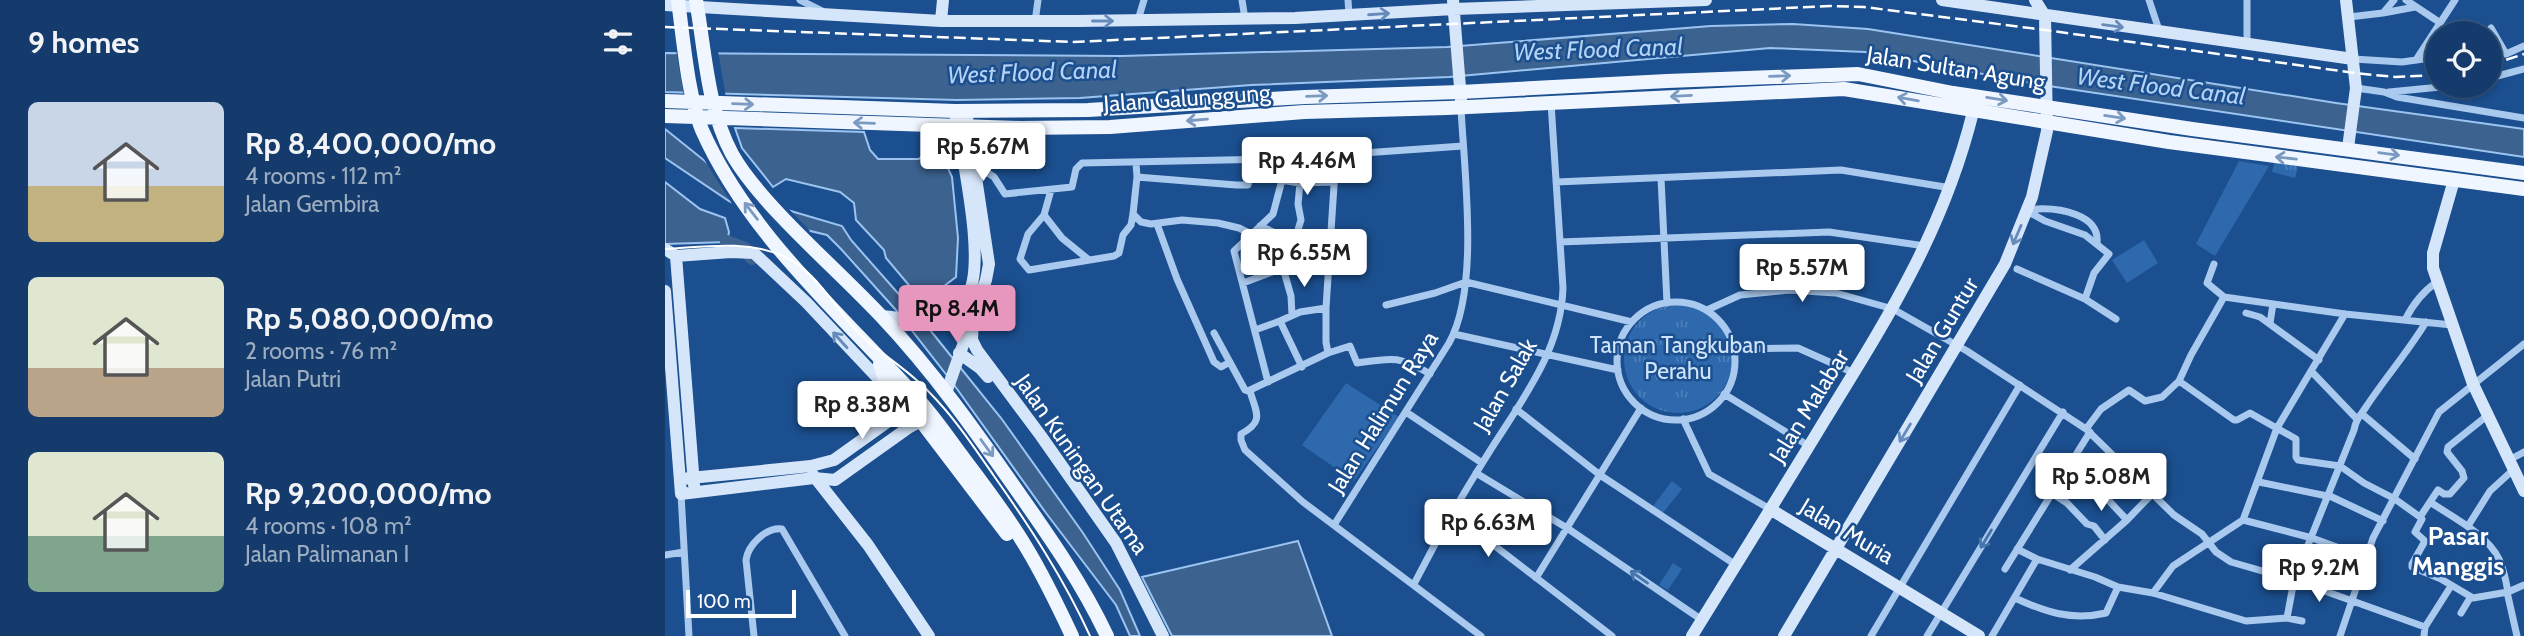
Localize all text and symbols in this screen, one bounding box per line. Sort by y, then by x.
one-way arrow [1367,7,1390,20]
one-way arrow [1091,14,1114,28]
one-way arrow [2101,19,2123,32]
map controls [2425,21,2502,98]
button: locate [2425,21,2502,98]
icon: filters [599,23,637,61]
text: 9 homes [28,24,139,61]
water label: West Flood Canal [1513,32,1684,66]
street label: Jalan Sultan Agung [1864,40,2048,96]
water label: West Flood Canal [947,55,1118,89]
water label: West Flood Canal [2075,61,2247,111]
one-way arrow [1768,70,1791,83]
street label: Jalan Galunggung [1102,78,1272,118]
one-way arrow [1670,89,1693,102]
one-way arrow [1305,90,1328,103]
one-way arrow [1897,92,1920,105]
one-way arrow [1985,93,2008,106]
one-way arrow [731,97,754,111]
one-way arrow [2103,111,2125,124]
one-way arrow [1186,114,1209,127]
one-way arrow [853,116,876,129]
pin: Rp 5.67M [911,124,1055,183]
text: Rp 8,400,000/mo [245,125,496,162]
icon: home [84,130,168,214]
text: Rp 5.67M [936,132,1030,160]
pin: Rp 4.46M [1235,138,1379,197]
text: Rp 4.46M [1258,146,1356,174]
one-way arrow [2377,148,2399,161]
one-way arrow [2275,152,2298,165]
text: 4 rooms · 112 m² [245,162,401,190]
text: Jalan Gembira [245,190,379,218]
one-way arrow [743,203,758,221]
one-way arrow [2009,224,2022,245]
pin: Rp 6.55M [1232,230,1376,289]
text: Rp 6.55M [1257,238,1351,266]
pin: Rp 5.57M [1730,244,1874,304]
text: Rp 5.57M [1756,253,1848,281]
street label: Jalan Guntur [1899,271,1985,389]
pin: Rp 8.4M [892,286,1022,345]
text: Rp 8.4M [915,294,999,322]
text: Rp 5,080,000/mo [245,300,493,337]
icon: home [84,305,168,389]
street label: Jalan Halimun Raya [1321,326,1444,499]
park label: Taman Tangkuban Perahu [1590,331,1766,385]
one-way arrow [832,332,849,349]
street label: Jalan Salak [1467,333,1543,437]
text: 2 rooms · 76 m² [245,337,397,365]
street label: Jalan Malabar [1763,344,1855,469]
text: Jalan Putri [245,365,341,393]
street label: Jalan Kuningan Utama [1009,368,1155,559]
pin: Rp 8.38M [790,382,934,441]
text: Rp 8.38M [814,390,911,418]
one-way arrow [1897,422,1911,442]
one-way arrow [980,438,994,457]
pin: Rp 5.08M [2029,454,2173,513]
text: Rp 5.08M [2051,462,2151,490]
text: Rp 9,200,000/mo [245,475,492,512]
icon: home [84,480,168,564]
street label: Jalan Muria [1794,491,1899,570]
pin: Rp 6.63M [1416,500,1560,559]
text: Rp 6.63M [1440,508,1536,536]
text: 4 rooms · 108 m² [245,512,412,540]
district label: Pasar Manggis [2412,520,2504,582]
one-way arrow [1978,529,1992,549]
text: Jalan Palimanan I [245,540,409,568]
pin: Rp 9.2M [2254,544,2384,604]
text: Rp 9.2M [2278,553,2360,581]
one-way arrow [1630,570,1649,584]
scale bar [686,587,796,619]
text: 100 m [697,590,751,613]

